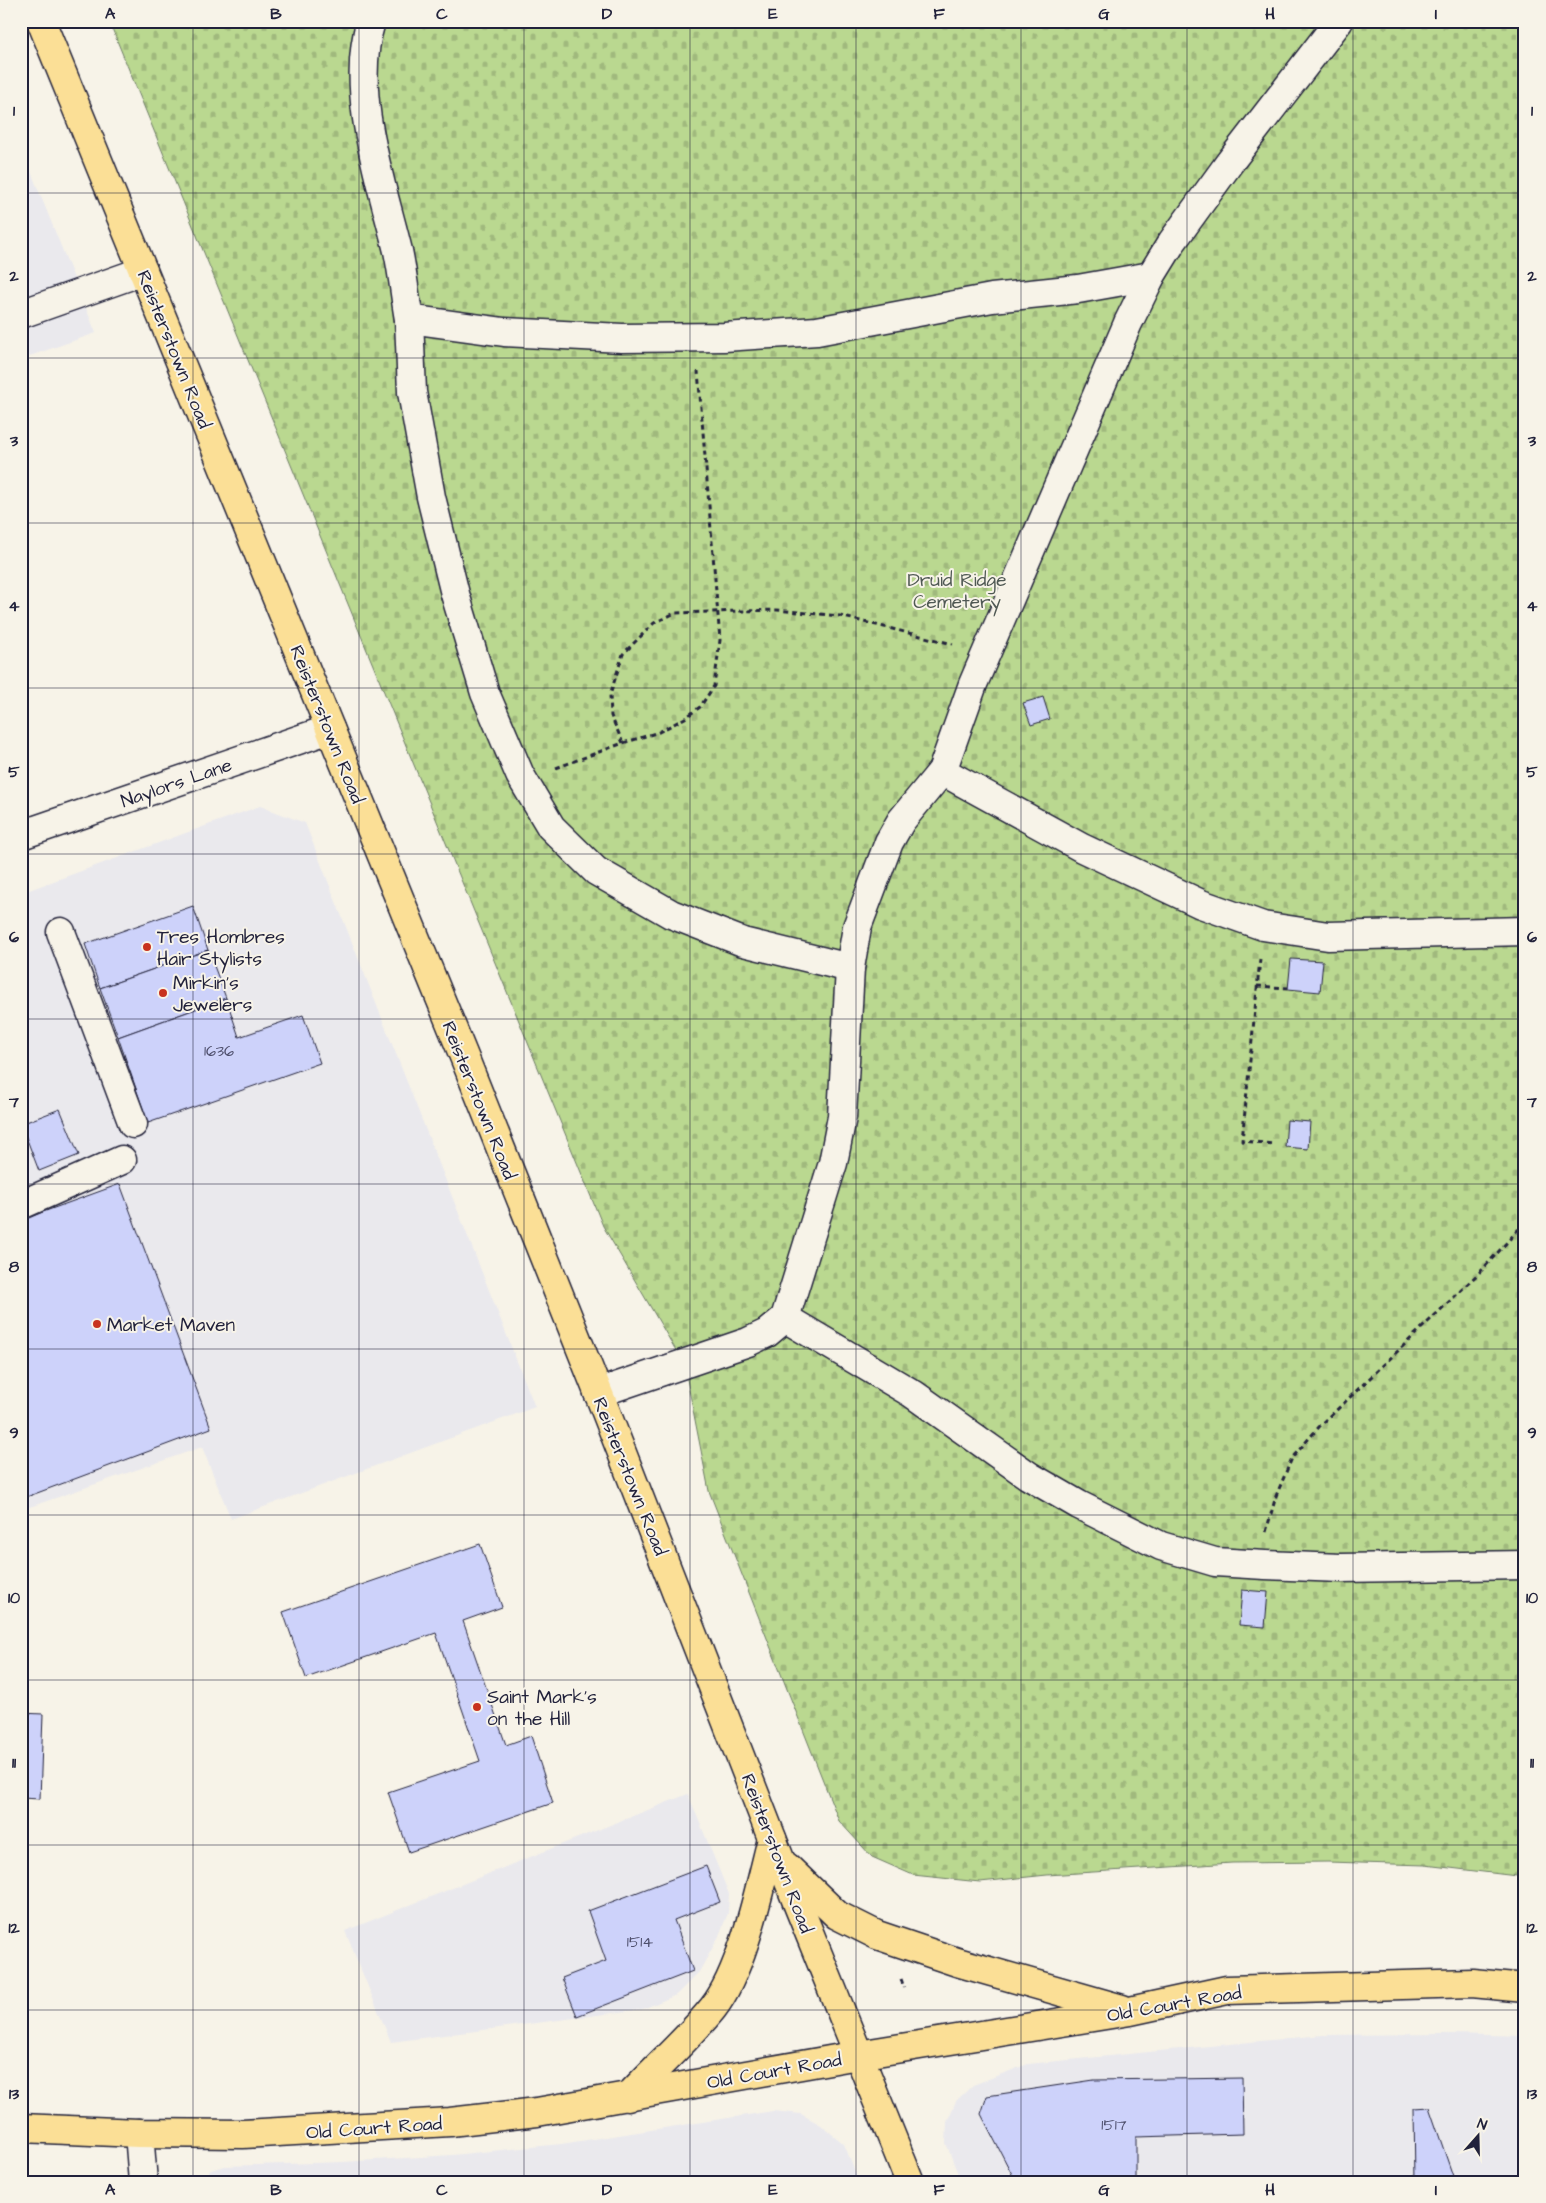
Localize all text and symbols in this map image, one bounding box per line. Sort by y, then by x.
text: A [105,3,116,25]
text: B [270,3,282,25]
text: C [436,3,448,25]
text: D [602,3,613,25]
text: E [768,3,778,25]
text: F [933,3,945,25]
text: G [1098,3,1110,25]
text: H [1265,3,1275,25]
text: I [1435,3,1437,25]
text: 1 [13,100,16,122]
text: 1 [1531,100,1534,122]
text: 2 [8,265,19,287]
text: 2 [1526,265,1537,287]
street label: Reisterstown Road [129,266,218,433]
text: 3 [9,430,19,452]
text: 3 [1527,430,1537,452]
park label: Druid Ridge Cemetery [908,567,1006,617]
text: 4 [9,595,20,617]
text: 4 [1527,595,1538,617]
street label: Reisterstown Road [282,641,371,808]
street label: Naylors Lane [117,752,236,816]
text: 5 [8,761,20,783]
text: 5 [1526,761,1538,783]
place label: Tres Hombres Hair Stylists [157,924,285,974]
text: 6 [9,926,19,948]
text: 6 [1527,926,1537,948]
marker: Tres Hombres Hair Stylists [141,941,153,953]
place label: Mirkin's Jewelers [173,970,252,1019]
marker: Mirkin's Jewelers [157,987,169,999]
street label: Reisterstown Road [434,1017,523,1184]
house number: 1636 [204,1040,234,1062]
text: 7 [8,1091,19,1113]
text: 7 [1526,1091,1537,1113]
text: 8 [9,1256,20,1278]
text: 8 [1527,1256,1538,1278]
place label: Market Maven [107,1312,235,1339]
marker: Market Maven [91,1318,103,1330]
street label: Reisterstown Road [585,1393,674,1560]
text: 9 [9,1422,19,1444]
text: 9 [1527,1422,1537,1444]
text: 10 [8,1587,20,1609]
text: 10 [1526,1587,1538,1609]
place label: Saint Mark's on the Hill [487,1684,597,1733]
marker: Saint Mark's on the Hill [471,1701,483,1713]
text: 11 [12,1752,17,1774]
text: 11 [1530,1752,1535,1774]
street label: Reisterstown Road [734,1770,820,1937]
text: 12 [8,1917,20,1939]
text: 12 [1526,1917,1538,1939]
house number: 1514 [627,1931,653,1953]
street label: Old Court Road [1105,1979,1244,2030]
street label: Old Court Road [705,2046,844,2097]
text: 13 [9,2083,20,2105]
text: 13 [1527,2083,1538,2105]
street label: Old Court Road [305,2110,443,2147]
north arrow [1454,2110,1504,2160]
house number: 1517 [1101,2114,1127,2136]
text: N [1475,2114,1490,2136]
text: A [105,2179,116,2201]
text: B [270,2179,282,2201]
text: C [436,2179,448,2201]
text: D [602,2179,613,2201]
text: E [768,2179,778,2201]
text: F [933,2179,945,2201]
text: G [1098,2179,1110,2201]
text: H [1265,2179,1275,2201]
text: I [1435,2179,1437,2201]

